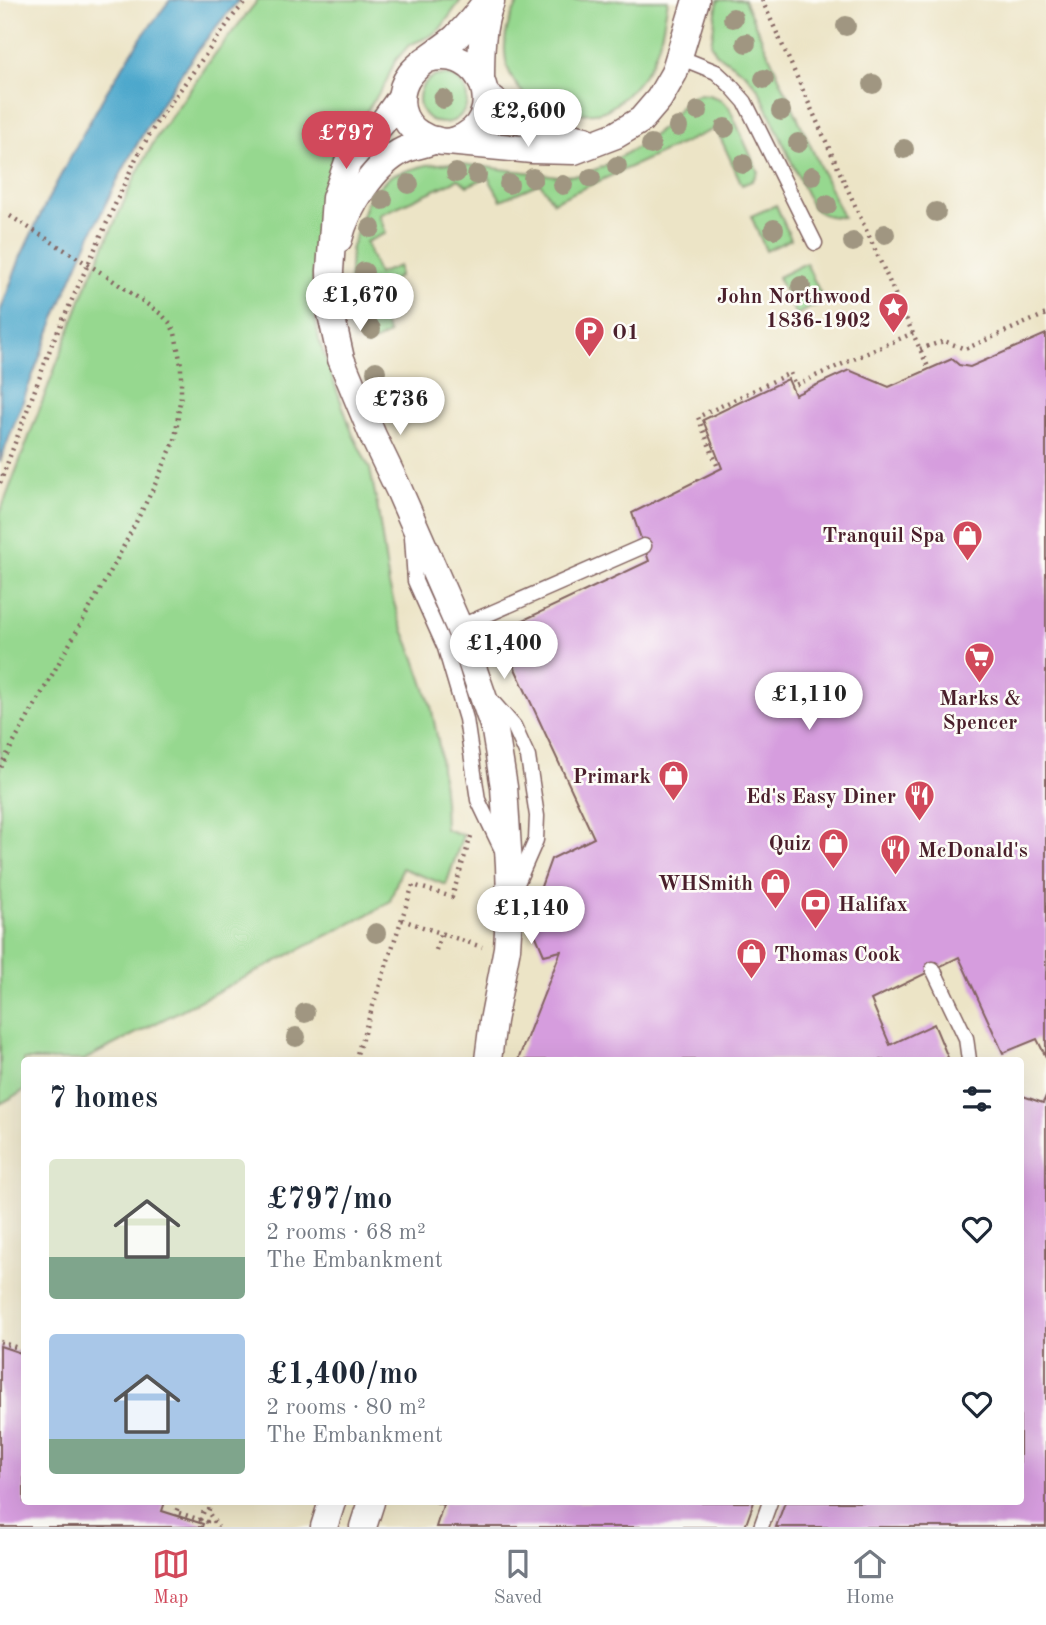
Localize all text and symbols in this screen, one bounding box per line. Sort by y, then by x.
pin: £2,600 [471,90,585,149]
text: £2,600 [490,100,566,123]
pin: £797 [305,111,387,171]
text: £797 [318,122,374,145]
pin: £1,670 [303,274,417,333]
text: £1,670 [322,284,398,307]
place label: John Northwood 1836-1902 [717,287,871,332]
place icon: John Northwood 1836-1902 [877,291,911,335]
parking icon: O1 [572,315,606,359]
place label: O1 [612,323,639,344]
pin: £736 [359,378,441,437]
text: £736 [372,388,428,411]
shop icon: Tranquil Spa [951,518,985,562]
place label: Tranquil Spa [822,526,945,547]
pin: £1,400 [447,622,561,681]
text: £1,400 [466,632,542,655]
supermarket icon: Marks & Spencer [963,641,997,685]
pin: £1,110 [752,672,866,732]
text: £1,110 [771,683,847,706]
place label: Marks & Spencer [939,689,1021,734]
shop icon: Primark [657,759,691,803]
place label: Primark [573,767,651,788]
restaurant icon: Ed's Easy Diner [902,779,936,823]
place label: Ed's Easy Diner [746,787,896,808]
shop icon: Quiz [817,826,851,870]
restaurant icon: McDonald's [878,833,912,877]
place label: Quiz [769,834,811,855]
place label: McDonald's [918,841,1028,862]
shop icon: WHSmith [759,866,793,910]
place label: WHSmith [658,874,753,895]
pin: £1,140 [474,886,588,946]
bank icon: Halifax [798,887,832,931]
place label: Halifax [838,895,908,916]
text: £1,140 [493,897,569,920]
shop icon: Thomas Cook [734,937,768,981]
place label: Thomas Cook [774,945,901,966]
icon: filters [958,1080,996,1118]
text: 7 homes [49,1084,158,1114]
text: £797/mo [266,1185,392,1215]
icon: home [105,1187,189,1271]
icon: heart [958,1210,996,1248]
text: 2 rooms · 68 m² [266,1221,426,1244]
text: The Embankment [266,1249,443,1272]
text: £1,400/mo [266,1360,418,1390]
icon: home [105,1362,189,1446]
icon: heart [958,1385,996,1423]
text: 2 rooms · 80 m² [266,1396,426,1419]
text: The Embankment [266,1424,443,1447]
tab: Map [152,1545,190,1610]
tab: Saved [494,1545,542,1610]
tab: Home [846,1545,894,1610]

